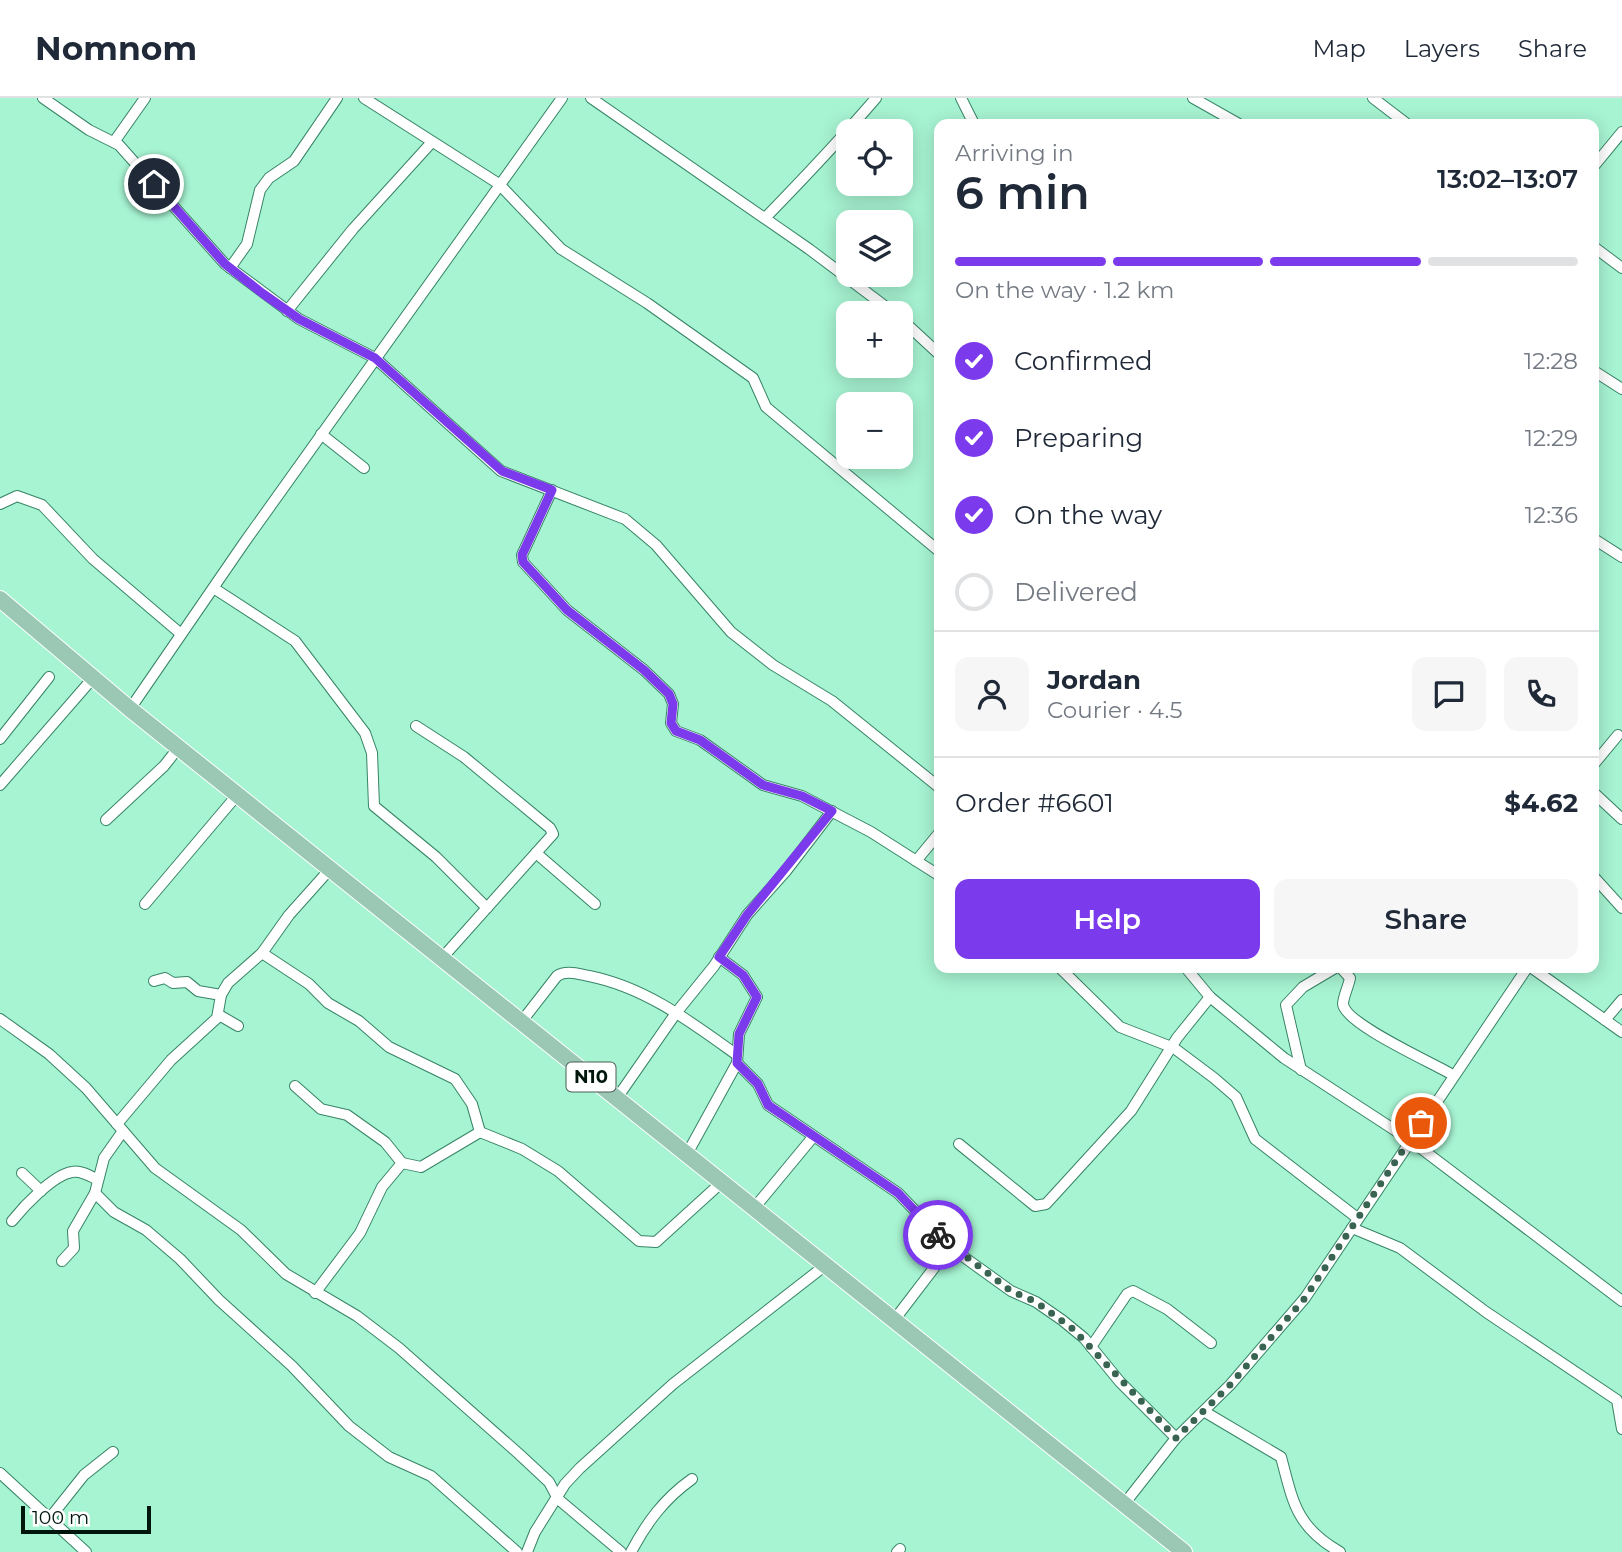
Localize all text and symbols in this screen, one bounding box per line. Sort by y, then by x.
text: Nomnom [35,28,197,68]
text: Map [1312,34,1366,63]
text: Layers [1404,34,1480,63]
text: Share [1518,34,1587,63]
map controls [836,119,913,469]
button: locate [836,119,913,196]
text: Arriving in [955,139,1074,167]
pin [124,154,184,214]
text: 13:02–13:07 [1437,163,1578,195]
text: 6 min [955,164,1090,221]
icon: home [135,165,173,203]
button: layers [836,210,913,287]
text: On the way · 1.2 km [955,276,1174,304]
button: + [836,301,913,378]
icon: check [955,342,993,380]
text: Confirmed [1014,345,1153,377]
text: 12:28 [1524,347,1578,375]
button: − [836,392,913,469]
icon: check [955,419,993,457]
text: Preparing [1014,422,1143,454]
text: 12:29 [1525,424,1578,452]
icon: check [955,496,993,534]
text: On the way [1014,499,1162,531]
text: 12:36 [1525,501,1578,529]
text: Delivered [1014,576,1138,608]
button: person [955,657,1029,731]
button: chat [1412,657,1486,731]
button: phone [1504,657,1578,731]
text: Jordan [1047,664,1141,696]
text: Courier · 4.5 [1047,696,1182,724]
text: Order #6601 [955,787,1114,819]
text: $4.62 [1504,787,1578,819]
button: Help [955,879,1260,959]
button: Share [1274,879,1578,959]
road number: N10 [566,1062,616,1092]
pin [1391,1093,1451,1153]
icon: bag [1402,1104,1440,1142]
courier [903,1200,973,1270]
icon: bike [919,1216,957,1254]
scale bar [21,1503,150,1535]
text: 100 m [32,1506,89,1529]

